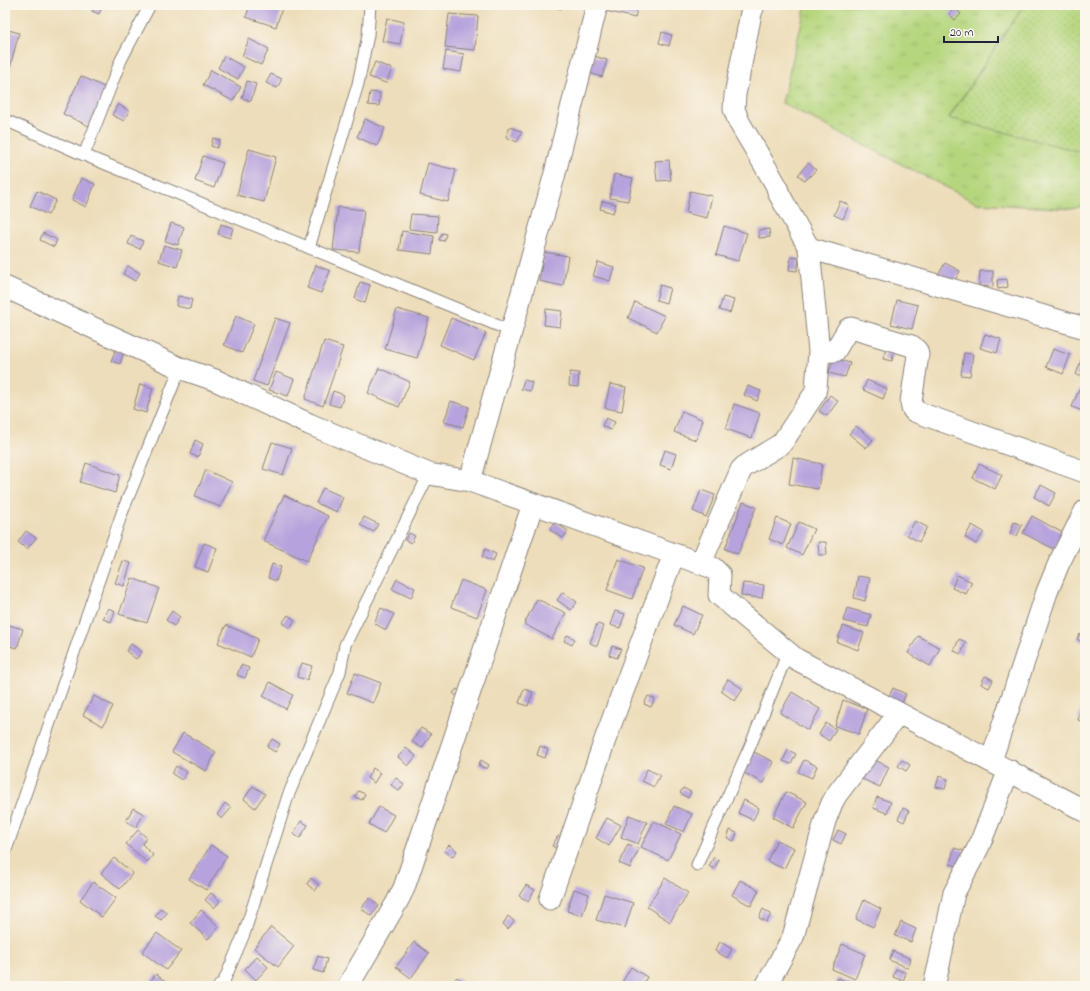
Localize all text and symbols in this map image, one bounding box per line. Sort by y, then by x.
scale bar [944,18,998,44]
text: 20 m [950,24,973,42]

